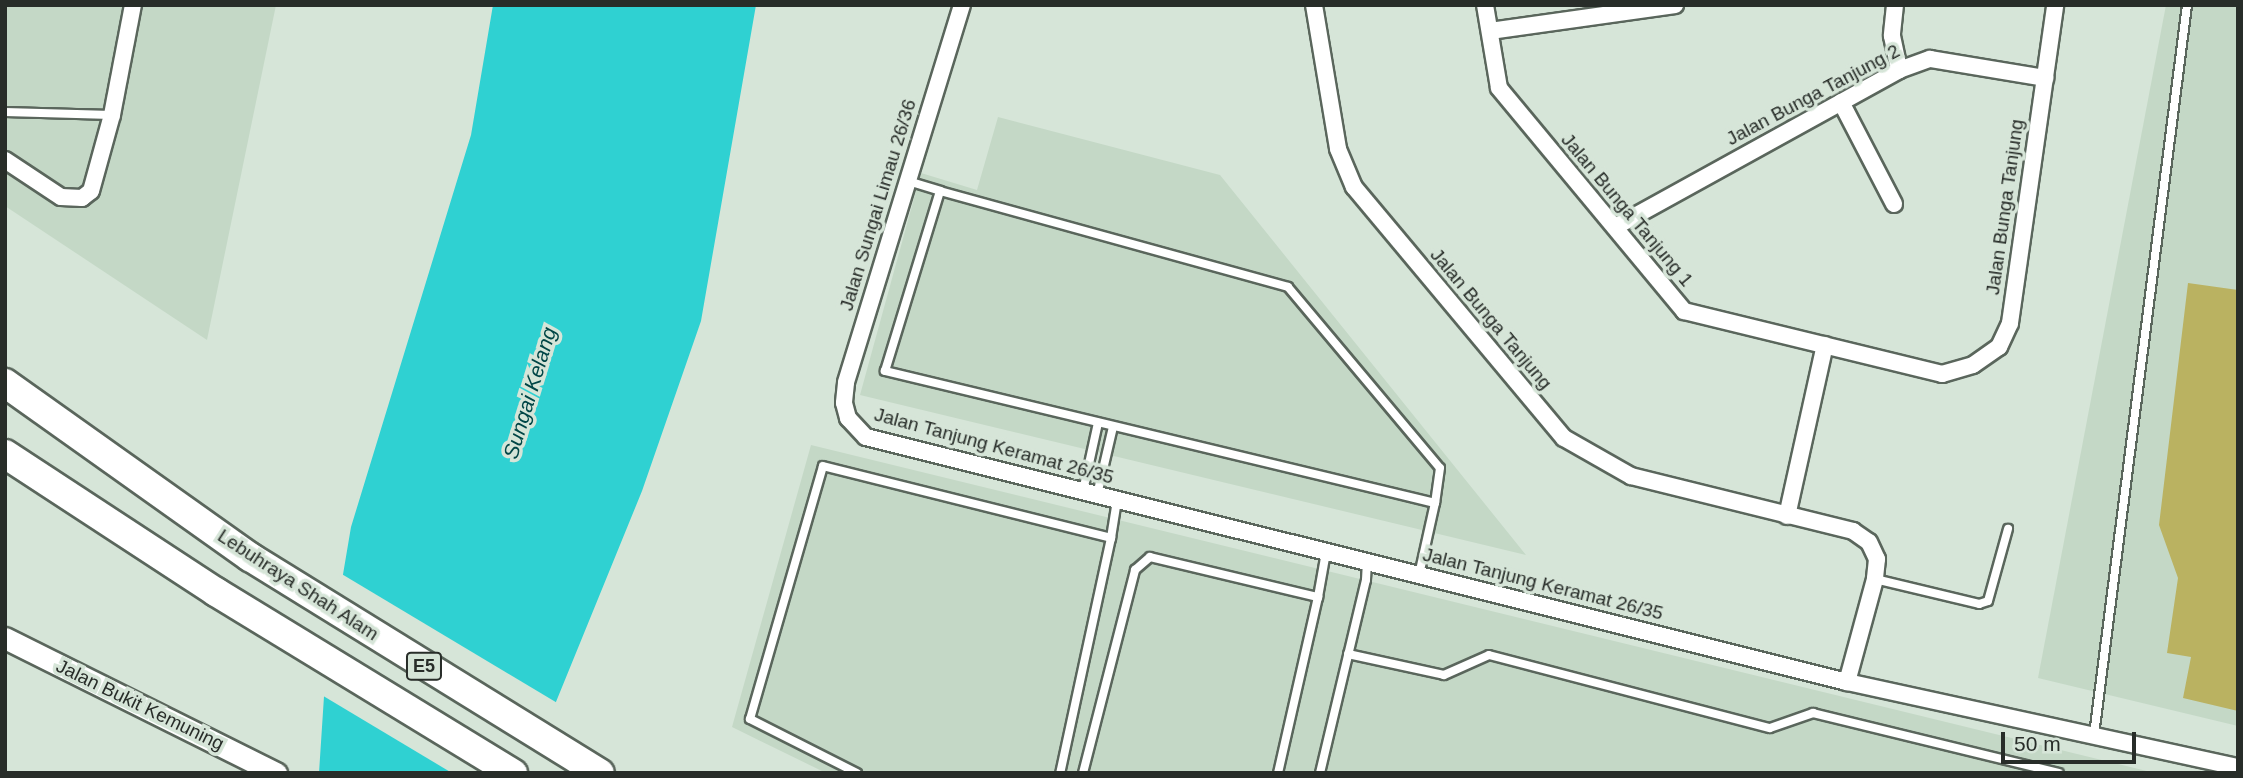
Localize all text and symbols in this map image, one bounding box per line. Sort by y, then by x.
street label: Jalan Bunga Tanjung 2 [1722,40,1904,150]
street label: Jalan Sungai Limau 26/36 [835,97,921,313]
street label: Jalan Bunga Tanjung [1981,118,2029,296]
street label: Jalan Bunga Tanjung 1 [1556,129,1698,291]
street label: Jalan Bunga Tanjung [1425,244,1557,394]
water label: Sungai Kelang [498,324,562,462]
street label: Jalan Tanjung Keramat 26/35 [872,403,1116,489]
street label: Lebuhraya Shah Alam [213,524,383,646]
street label: Jalan Tanjung Keramat 26/35 [1420,543,1666,625]
road number: E5 [405,652,443,680]
street label: Jalan Bukit Kemuning [52,654,228,756]
scale bar [2005,718,2140,762]
text: 50 m [2014,732,2061,755]

